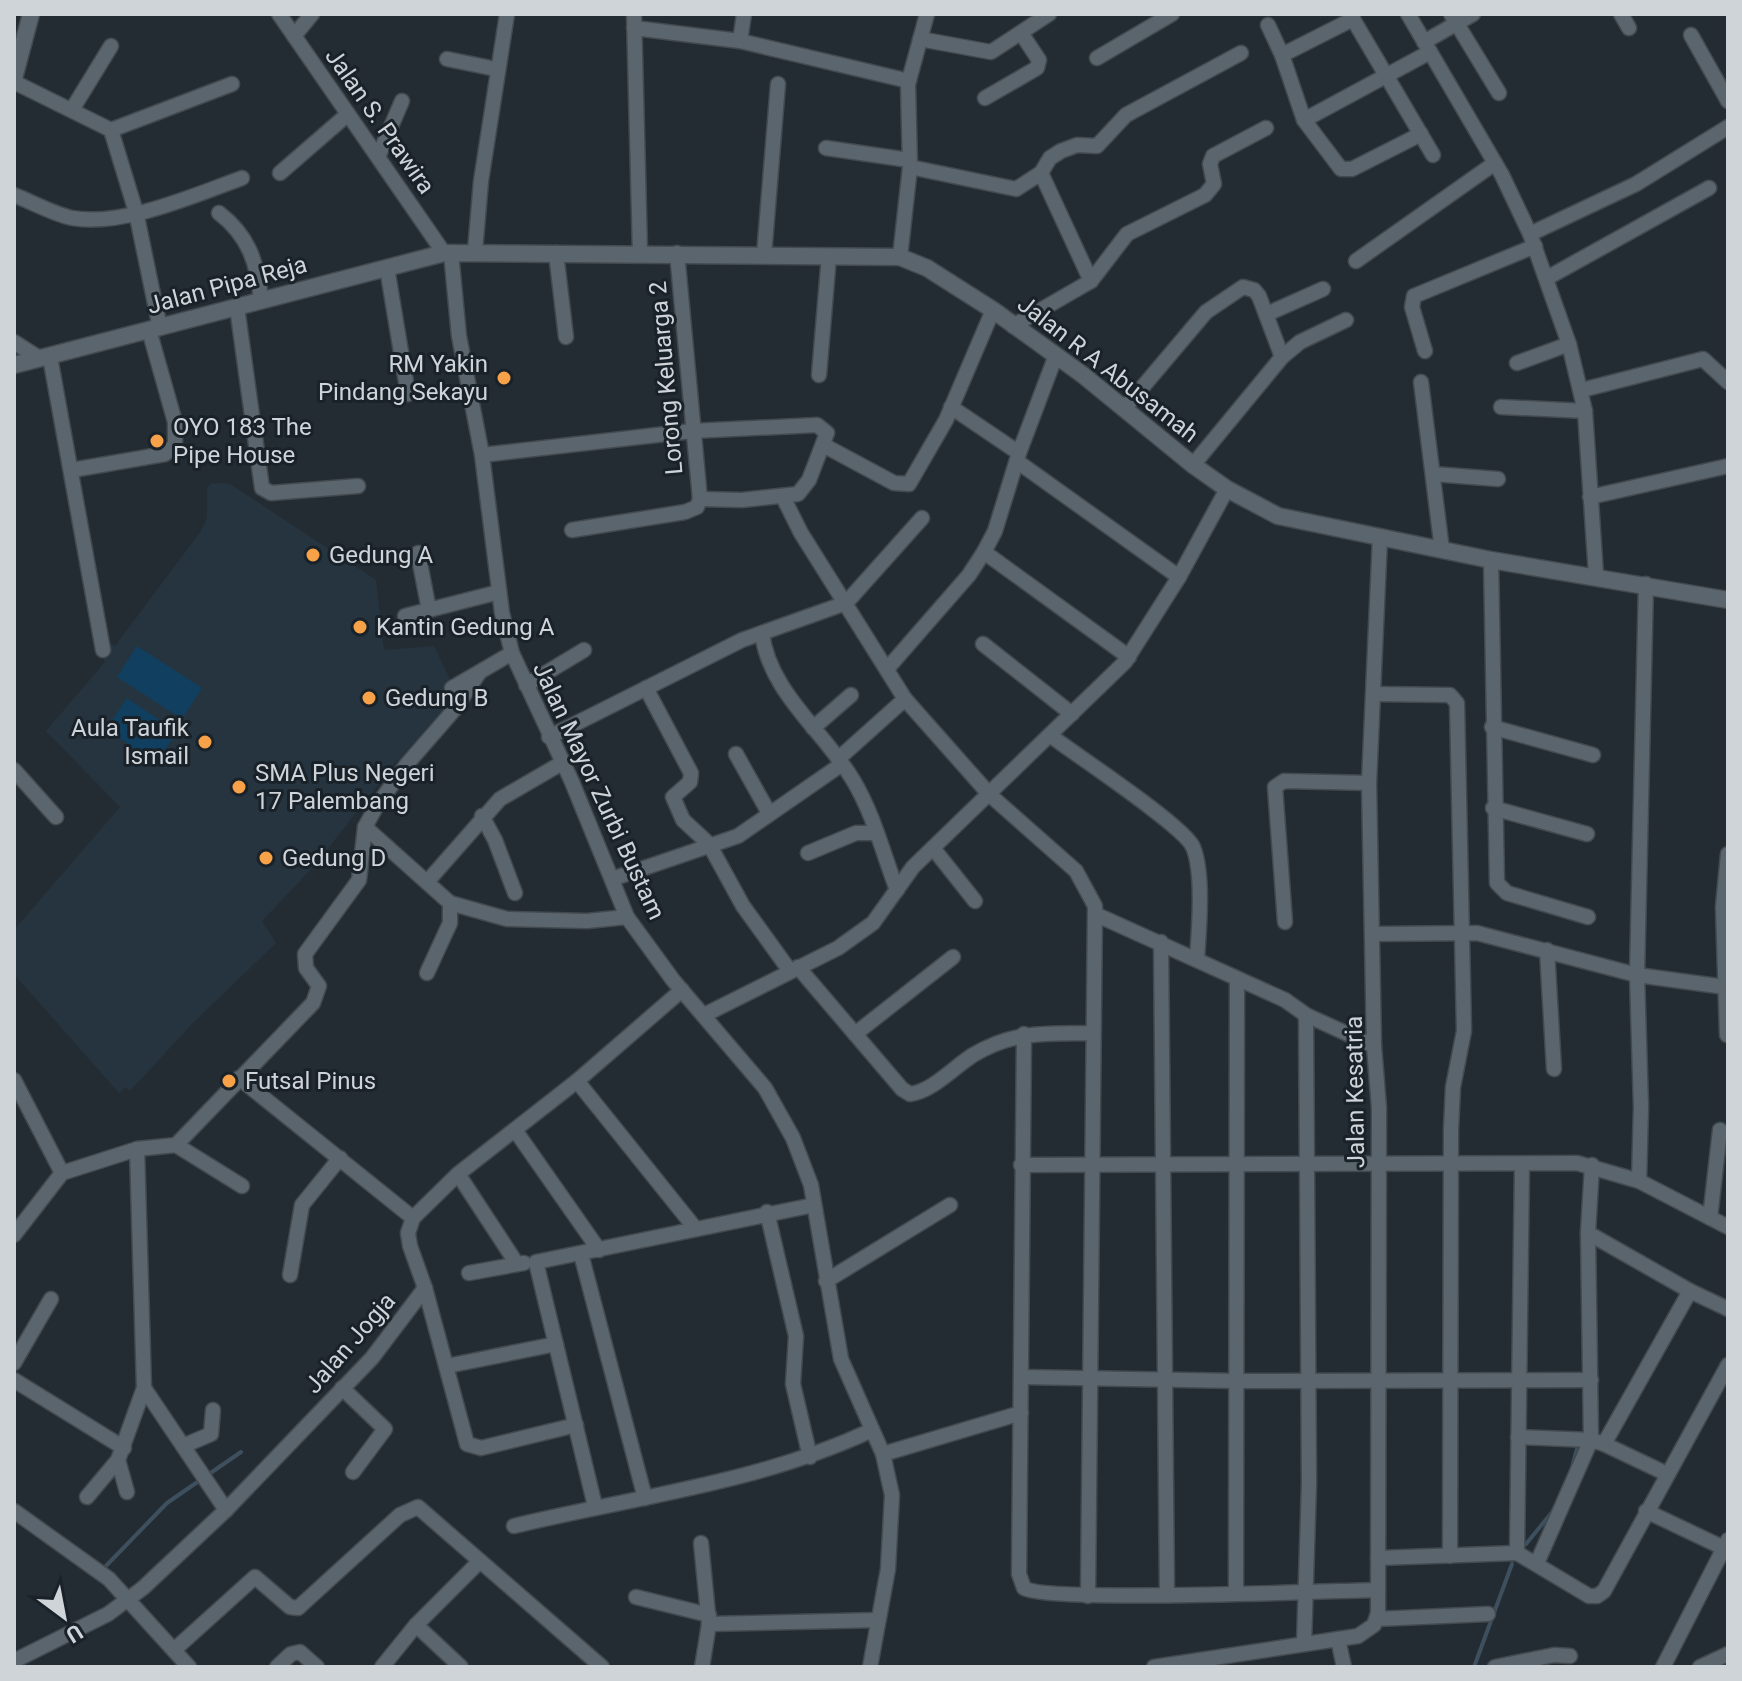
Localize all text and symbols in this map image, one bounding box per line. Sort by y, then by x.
street label: Jalan S. Prawira [319,43,441,199]
street label: Jalan Pipa Reja [144,250,310,320]
street label: Lorong Keluarga 2 [644,280,688,476]
street label: Jalan R A Abusamah [1012,290,1204,448]
place label: RM Yakin Pindang Sekayu [318,350,488,406]
marker: RM Yakin Pindang Sekayu [495,369,513,387]
place label: OYO 183 The Pipe House [173,413,312,469]
marker: OYO 183 The Pipe House [148,432,166,450]
place label: Gedung A [329,541,434,569]
marker: Gedung A [304,546,322,564]
place label: Kantin Gedung A [376,613,555,641]
marker: Kantin Gedung A [351,618,369,636]
street label: Jalan Mayor Zurbi Bustam [527,658,671,924]
place label: Gedung B [385,684,488,712]
marker: Gedung B [360,689,378,707]
place label: Aula Taufik Ismail [71,714,190,770]
marker: Aula Taufik Ismail [196,733,214,751]
place label: SMA Plus Negeri 17 Palembang [255,759,435,815]
marker: SMA Plus Negeri 17 Palembang [230,778,248,796]
place label: Gedung D [282,844,386,872]
marker: Gedung D [257,849,275,867]
street label: Jalan Kesatria [1340,1016,1370,1168]
place label: Futsal Pinus [245,1067,376,1095]
marker: Futsal Pinus [220,1072,238,1090]
street label: Jalan Jogja [299,1287,401,1399]
north arrow [24,1577,104,1657]
text: U [62,1619,87,1648]

